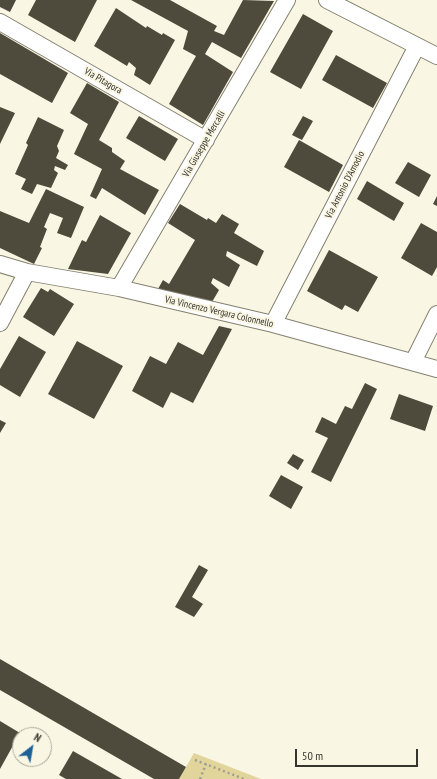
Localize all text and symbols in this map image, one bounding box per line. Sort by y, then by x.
street label: Via Pitagora [82,65,124,97]
street label: Via Giuseppe Mercalli [180,109,228,179]
street label: Via Antonio D'Amodio [323,149,367,221]
street label: Via Vincenzo Vergara Colonnello [163,294,275,330]
north arrow [12,727,52,767]
text: N [32,730,44,745]
scale bar [297,741,420,767]
text: 50 m [302,748,323,763]

